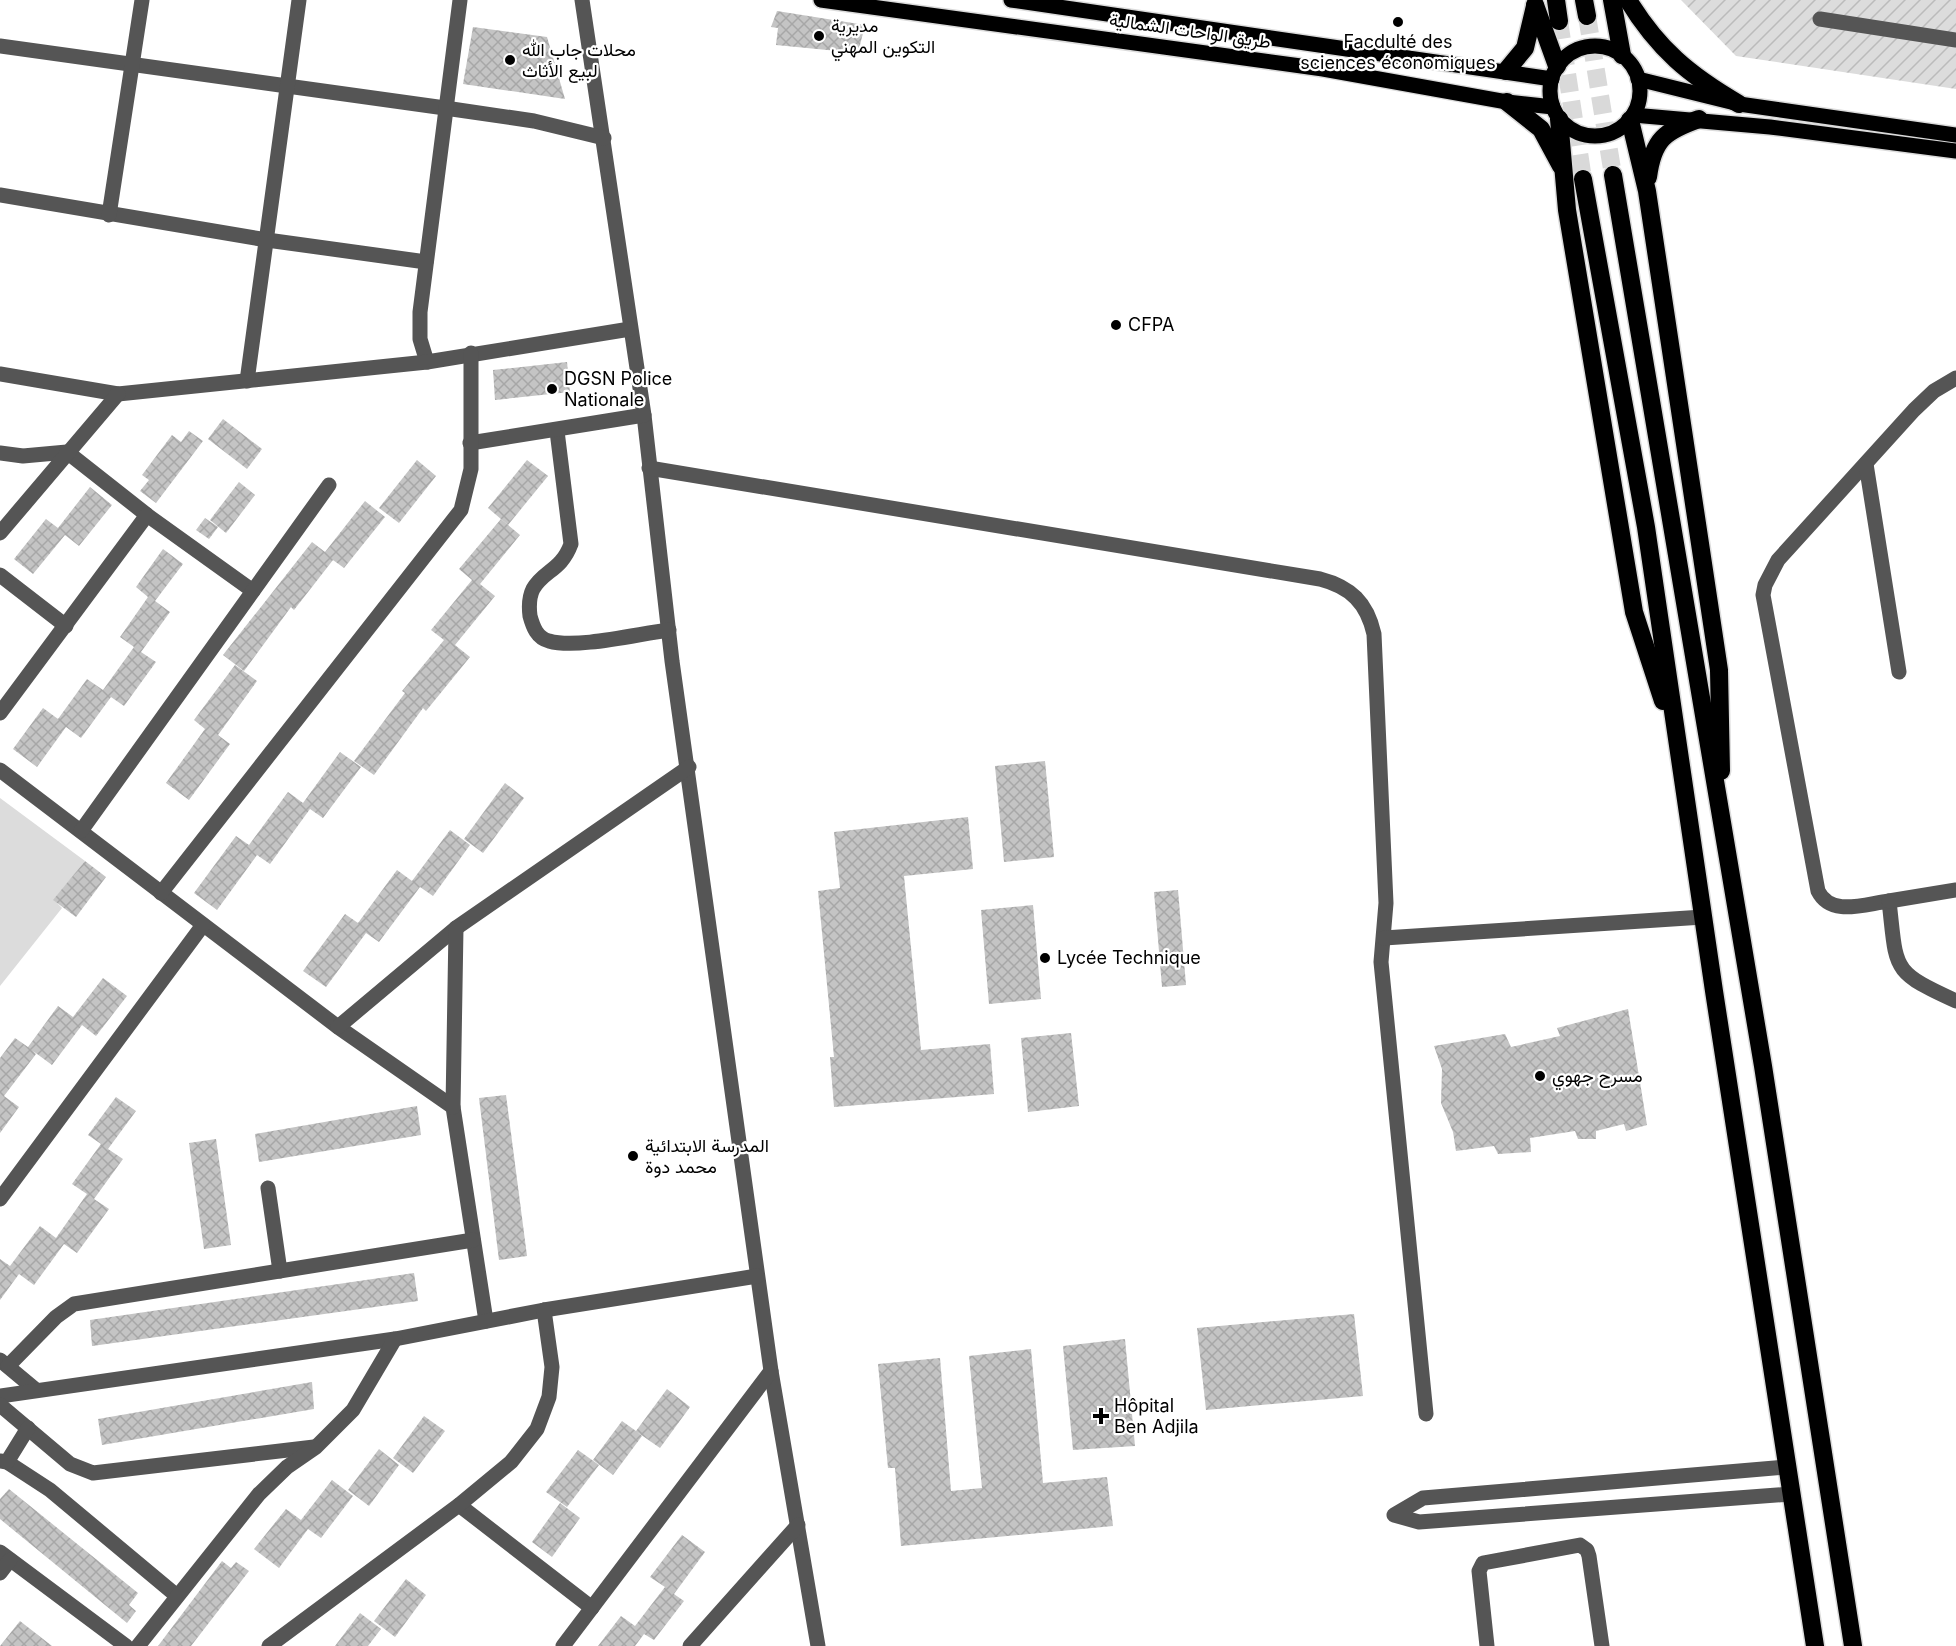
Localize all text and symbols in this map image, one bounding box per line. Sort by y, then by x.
street label: طريق الواحات الشمالية [1108,9,1272,53]
place label: مديرية التكوين المهني [831,15,935,62]
marker: Facdulté des sciences économiques [1391,15,1405,29]
marker: مديرية التكوين المهني [812,29,826,43]
place label: Facdulté des sciences économiques [1300,31,1496,73]
place label: محلات جاب الله لبيع الأثاث [522,39,636,83]
marker: محلات جاب الله لبيع الأثاث [503,53,517,67]
place label: CFPA [1128,314,1174,335]
marker: CFPA [1109,318,1123,332]
place label: DGSN Police Nationale [564,368,672,410]
marker: DGSN Police Nationale [545,382,559,396]
place label: Lycée Technique [1057,947,1201,968]
marker: Lycée Technique [1038,951,1052,965]
place label: مسرح جهوي [1552,1065,1643,1091]
marker: مسرح جهوي [1533,1069,1547,1083]
place label: المدرسة الابتدائية محمد دوة [645,1135,769,1178]
marker: المدرسة الابتدائية محمد دوة [626,1149,640,1163]
place label: Hôpital Ben Adjila [1114,1395,1199,1437]
marker: Hôpital Ben Adjila [1092,1407,1110,1425]

